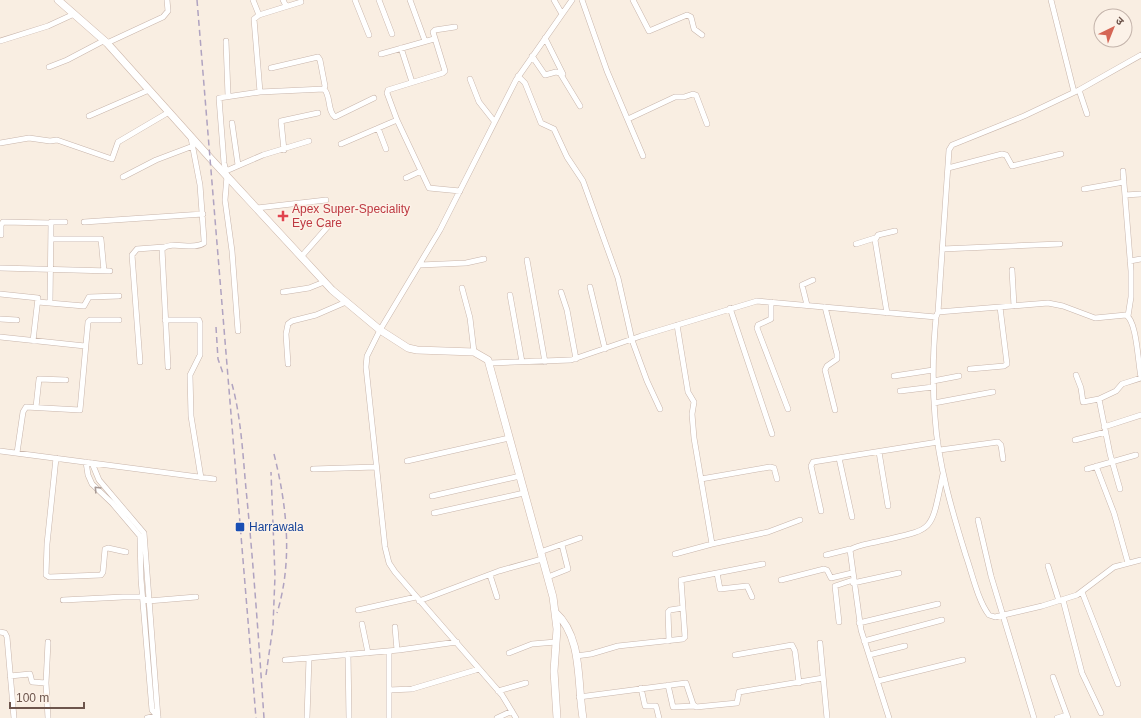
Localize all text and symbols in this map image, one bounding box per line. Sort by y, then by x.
north arrow [1093,8,1133,48]
text: उ [1113,14,1127,28]
place label: Apex Super-Speciality Eye Care [292,202,410,230]
marker: Apex Super-Speciality Eye Care [277,210,289,222]
one-way arrow [94,486,102,494]
place label: Harrawala [249,520,304,534]
marker: Harrawala [234,521,246,533]
scale bar [10,684,84,710]
text: 100 m [16,691,49,705]

